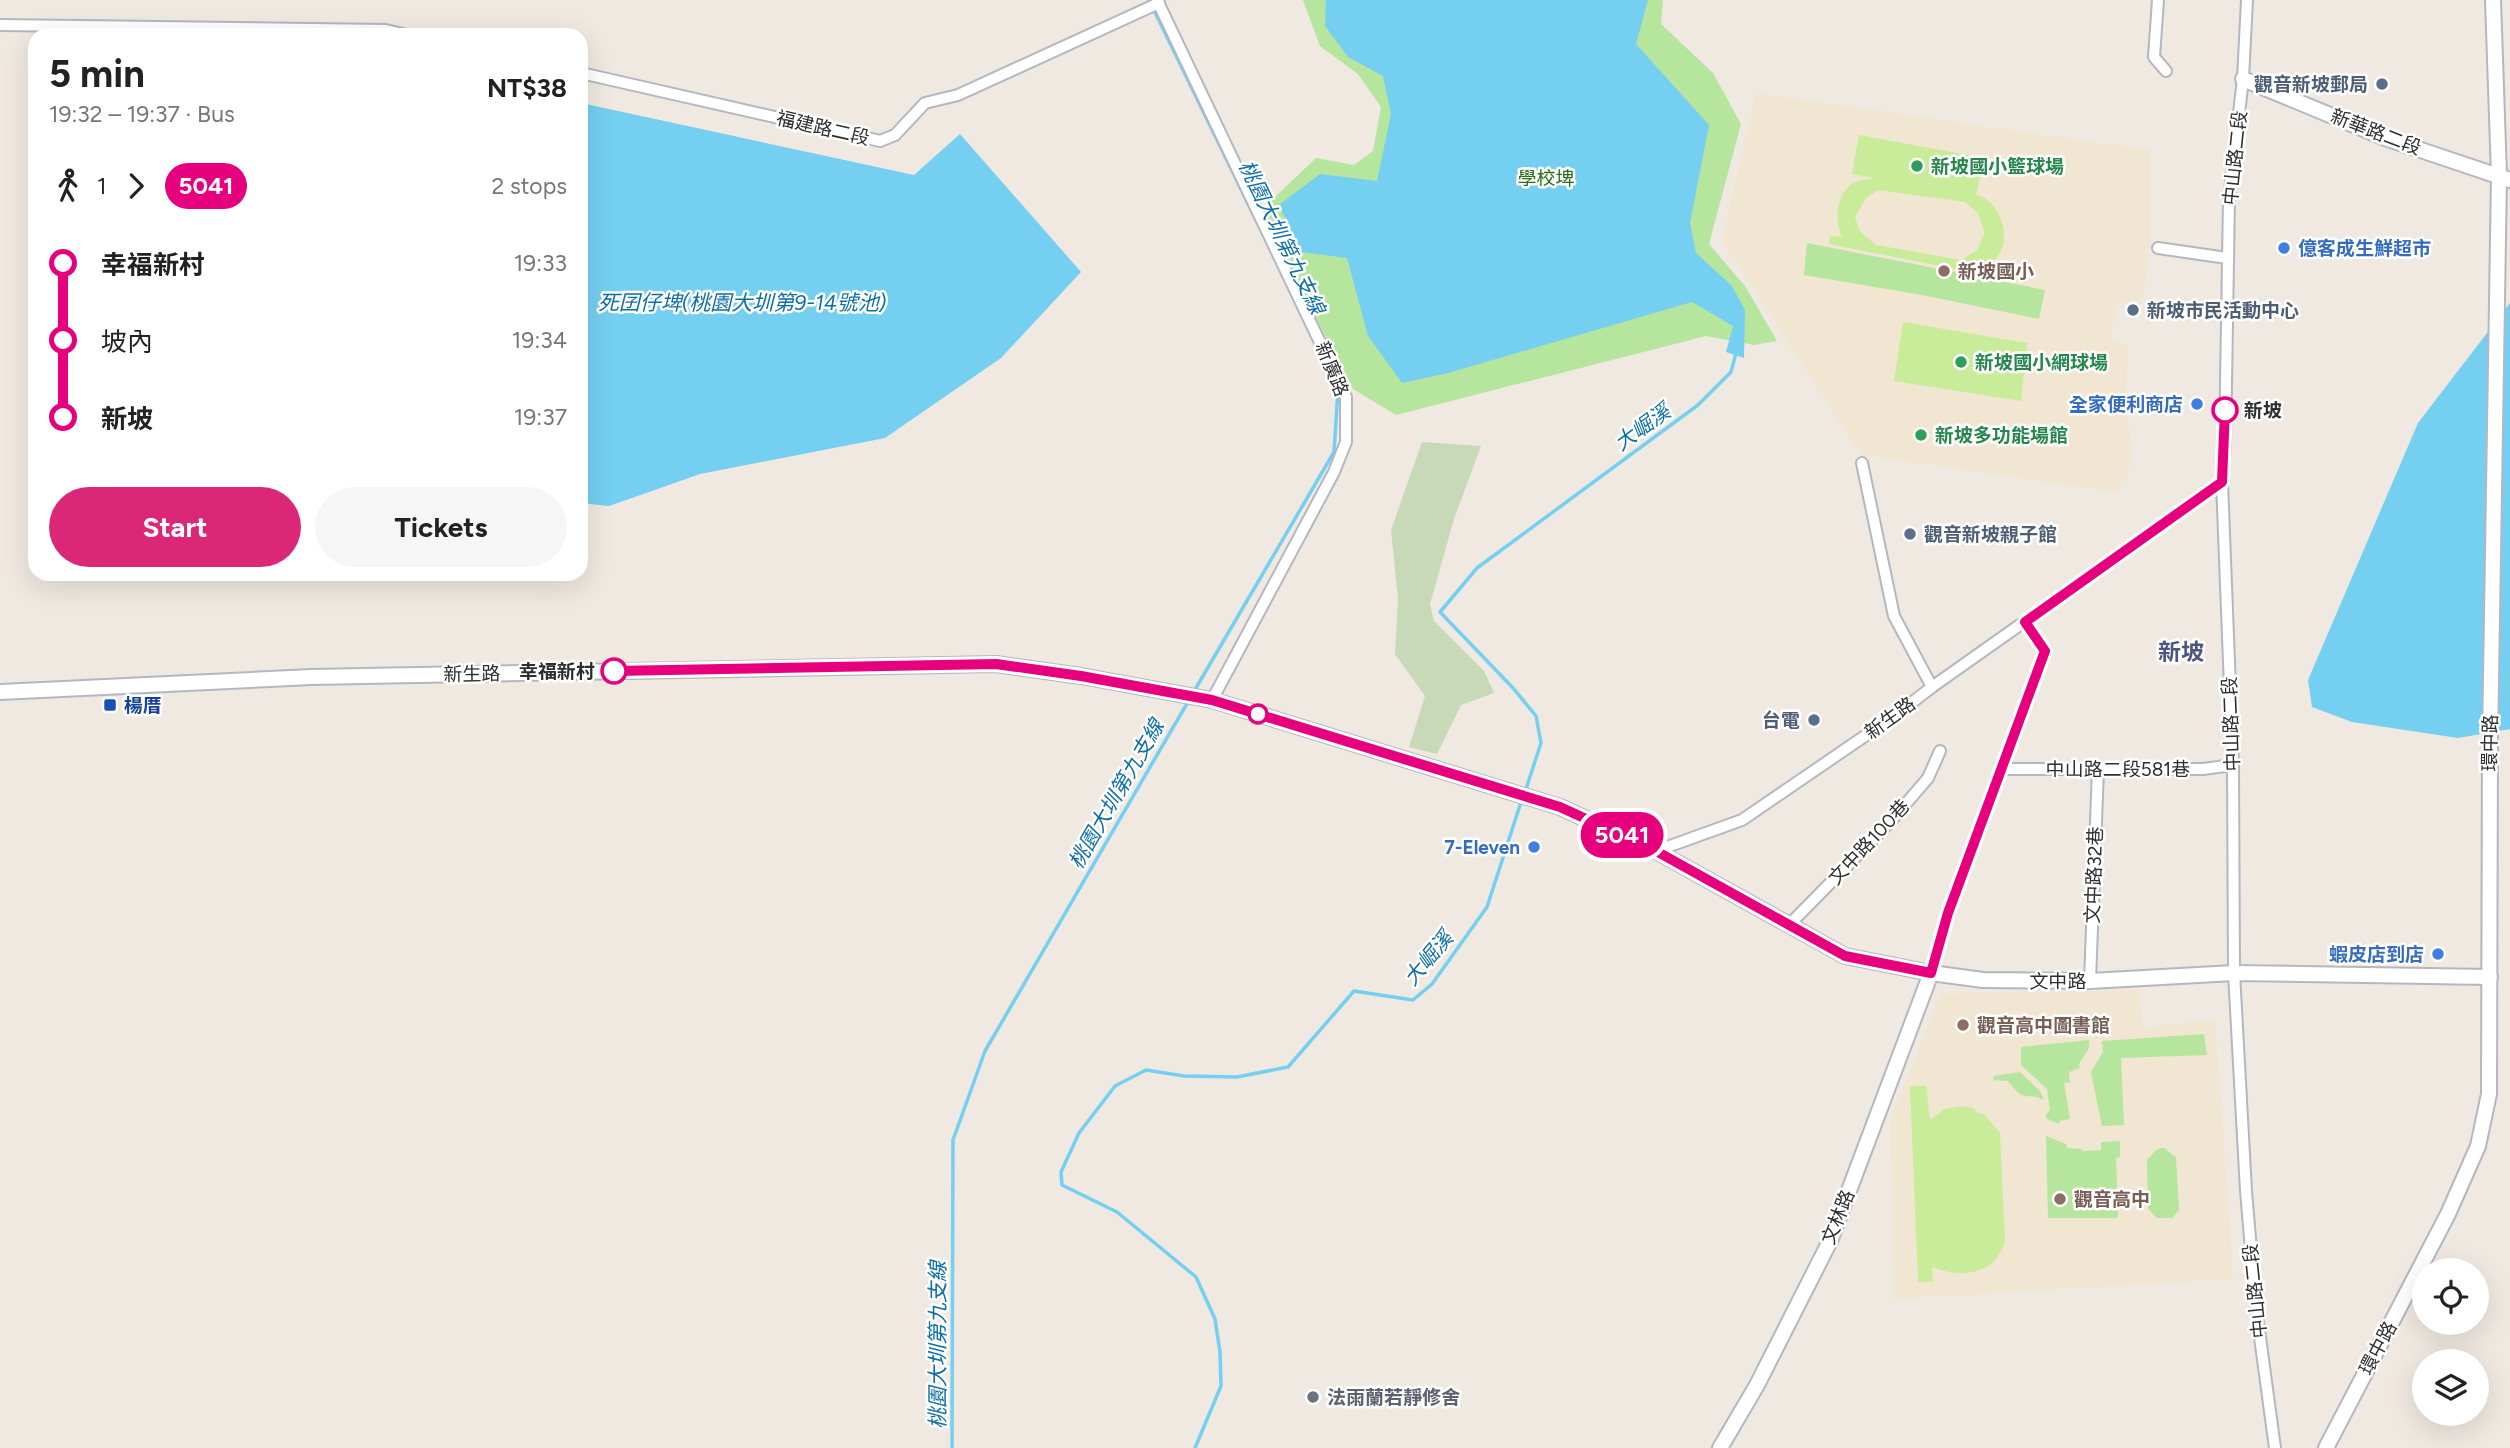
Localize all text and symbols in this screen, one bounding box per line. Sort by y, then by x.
text: 5 min [49,51,145,97]
text: NT$38 [487,72,567,104]
place label: 觀音新坡郵局 [2254,73,2368,96]
marker: 觀音新坡郵局 [2374,76,2390,92]
text: 19:32 – 19:37 · Bus [49,100,235,128]
street label: 新華路二段 [2328,104,2424,160]
street label: 福建路二段 [774,106,872,150]
street label: 中山路二段 [2219,110,2251,206]
place label: 新坡國小籃球場 [1931,155,2064,178]
water label: 桃園大圳第九支線 [1234,156,1331,320]
marker: 新坡國小籃球場 [1909,158,1925,174]
icon: walk [49,167,87,205]
icon: forward [117,167,155,205]
park label: 學校埤 [1517,167,1575,190]
text: 5041 [179,171,233,200]
text: 1 [97,172,107,200]
text: 2 stops [491,172,567,200]
place label: 億客成生鮮超市 [2298,237,2431,260]
marker: 億客成生鮮超市 [2276,240,2292,256]
text: 幸福新村 [101,249,205,281]
text: 19:33 [514,249,567,277]
place label: 新坡國小 [1958,260,2034,283]
marker: 新坡國小 [1936,263,1952,279]
water label: 死囝仔埤(桃園大圳第9-14號池) [598,290,886,315]
place label: 新坡市民活動中心 [2147,299,2299,322]
marker: 新坡市民活動中心 [2125,302,2141,318]
text: 坡內 [101,326,153,358]
text: 19:34 [512,326,567,354]
street label: 新廣路 [1311,338,1353,400]
place label: 新坡國小網球場 [1975,351,2108,374]
marker: 新坡國小網球場 [1953,354,1969,370]
place label: 全家便利商店 [2069,393,2183,416]
marker: 全家便利商店 [2189,396,2205,412]
water label: 大崛溪 [1609,397,1677,456]
marker: 新坡 [2212,397,2238,423]
place label: 新坡 [2244,399,2282,422]
text: 新坡 [101,403,153,435]
text: 19:37 [514,403,567,431]
place label: 新坡多功能場館 [1935,424,2068,447]
marker: 新坡多功能場館 [1913,427,1929,443]
button: Start [49,487,301,567]
button: Tickets [315,487,567,567]
place label: 觀音新坡親子館 [1924,523,2057,546]
marker: 觀音新坡親子館 [1902,526,1918,542]
district label: 新坡 [2158,638,2204,666]
marker: 幸福新村 [601,658,627,684]
place label: 幸福新村 [519,660,595,683]
street label: 新生路 [443,662,501,686]
street label: 中山路二段 [2218,676,2244,772]
street label: 新生路 [1860,692,1920,744]
place label: 楊厝 [124,694,162,717]
marker: 楊厝 [102,697,118,713]
unlabelled marker [1248,704,1268,724]
place label: 台電 [1762,709,1800,732]
marker: 台電 [1806,712,1822,728]
water label: 桃園大圳第九支線 [1063,713,1170,873]
street label: 環中路 [2478,714,2502,772]
street label: 中山路二段581巷 [2046,758,2190,781]
street label: 文中路100巷 [1824,795,1914,889]
line badge: 5041 [1573,812,1671,858]
text: 5041 [1595,820,1649,849]
street label: 文中路32巷 [2081,826,2107,924]
place label: 7-Eleven [1444,836,1520,859]
marker: 7-Eleven [1526,839,1542,855]
water label: 大崛溪 [1398,924,1460,990]
place label: 蝦皮店到店 [2329,943,2424,966]
marker: 蝦皮店到店 [2430,946,2446,962]
street label: 文中路 [2029,970,2087,993]
place label: 觀音高中圖書館 [1977,1014,2110,1037]
marker: 觀音高中圖書館 [1955,1017,1971,1033]
street label: 文林路 [1817,1186,1859,1248]
place label: 觀音高中 [2074,1188,2150,1211]
marker: 觀音高中 [2052,1191,2068,1207]
street label: 中山路二段 [2239,1243,2271,1339]
map controls [2412,1258,2489,1426]
button: locate [2412,1258,2489,1335]
water label: 桃園大圳第九支線 [925,1259,950,1429]
street label: 環中路 [2354,1317,2402,1379]
button: layers [2412,1349,2489,1426]
place label: 法雨蘭若靜修舍 [1327,1386,1460,1409]
marker: 法雨蘭若靜修舍 [1305,1389,1321,1405]

